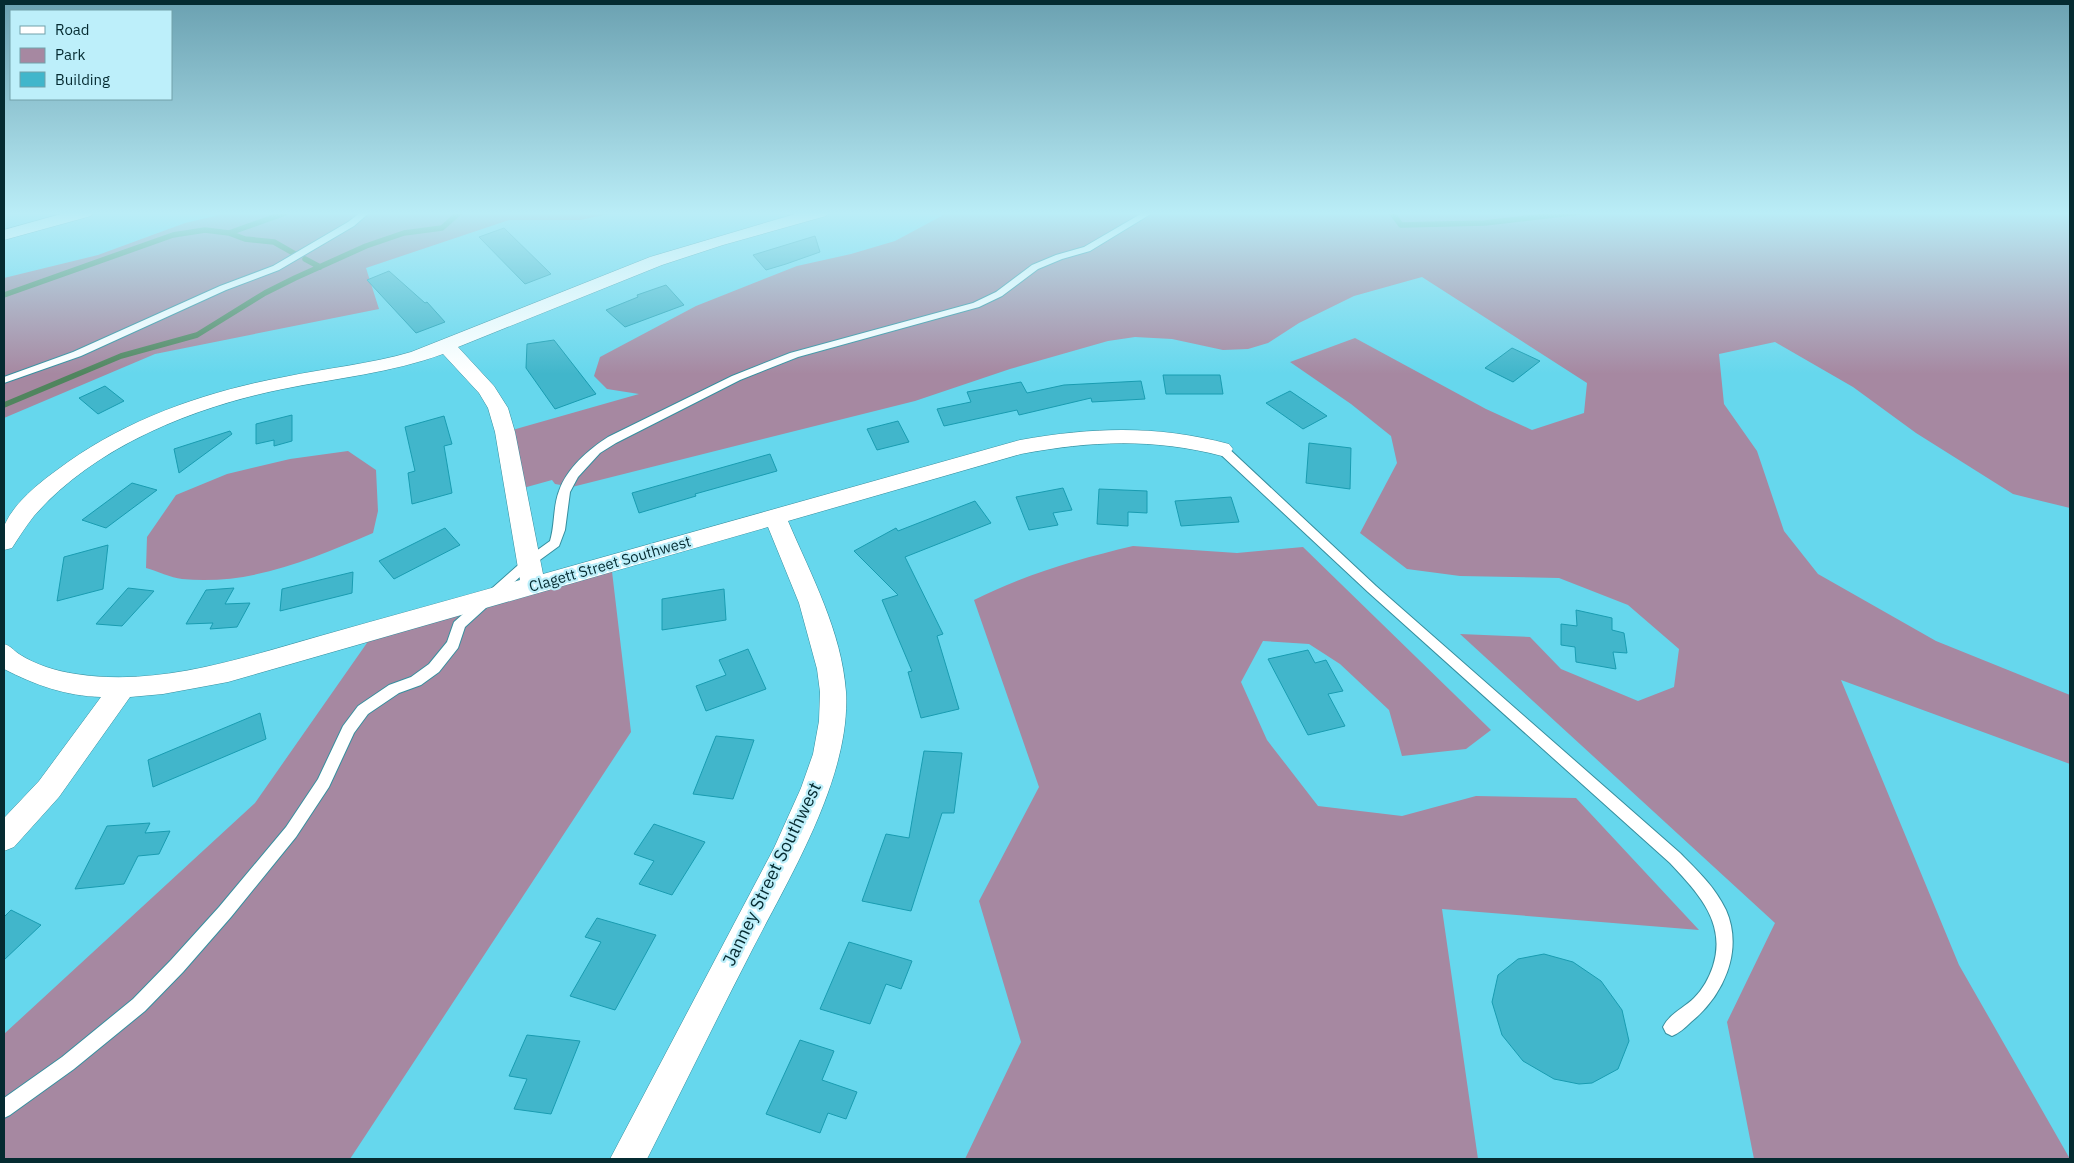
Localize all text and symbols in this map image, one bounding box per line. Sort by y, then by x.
legend [10,10,172,100]
text: Road [55,20,90,39]
text: Park [55,45,85,64]
text: Building [55,70,110,89]
street label: Clagett Street Southwest [527,531,693,596]
street label: Janney Street Southwest [717,778,826,969]

